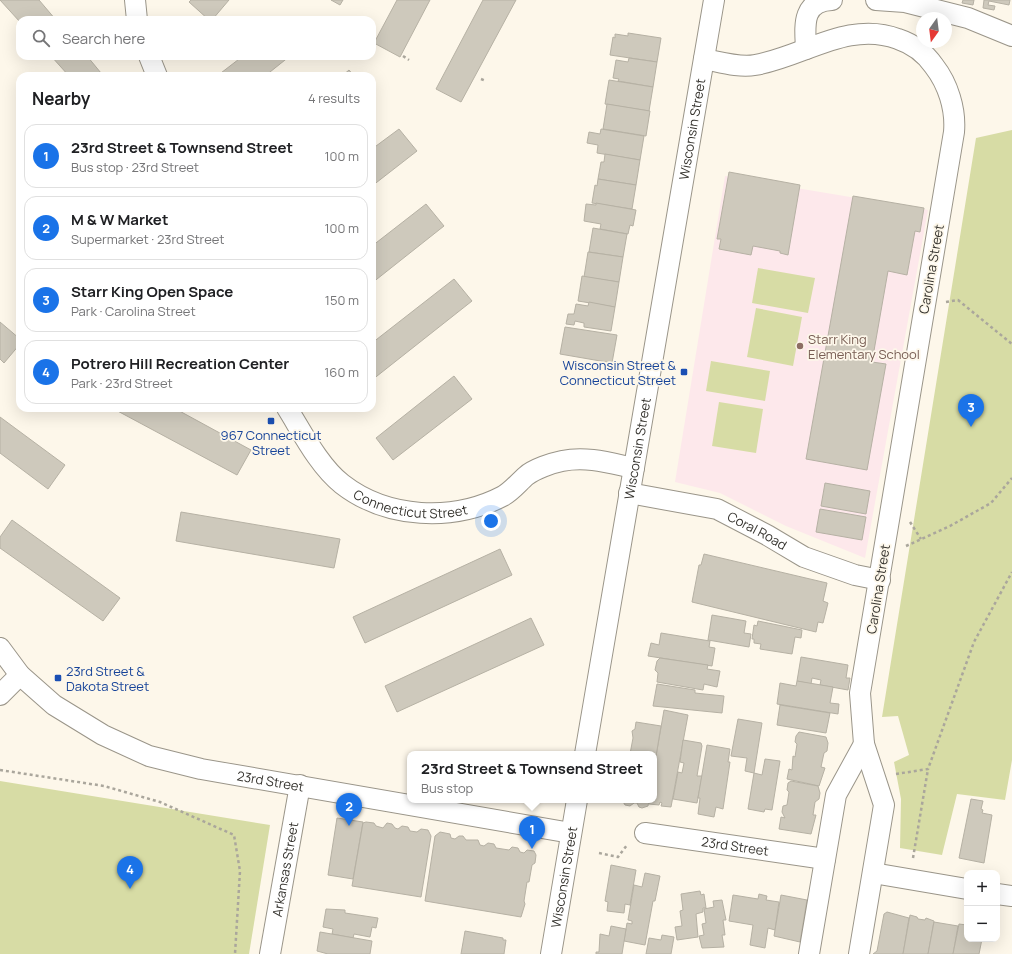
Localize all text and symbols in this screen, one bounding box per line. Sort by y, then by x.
north arrow [916,12,952,48]
search box [16,16,376,60]
icon: search [30,27,52,49]
text: Search here [62,28,145,49]
street label: Wisconsin Street [674,77,709,181]
text: Nearby [32,87,90,110]
text: 4 results [308,89,360,107]
text: 23rd Street & Townsend Street [71,137,293,158]
text: 1 [43,147,49,165]
text: 100 m [324,147,359,165]
text: Bus stop · 23rd Street [71,158,199,176]
text: M & W Market [71,209,168,230]
text: 2 [42,219,50,237]
text: 100 m [324,219,359,237]
street label: Carolina Street [914,223,948,315]
text: Supermarket · 23rd Street [71,230,225,248]
text: Starr King Open Space [71,281,233,302]
text: 3 [42,291,50,309]
text: 150 m [325,291,359,309]
text: Park · Carolina Street [71,302,196,320]
place label: Starr King Elementary School [808,330,920,363]
marker: Starr King Elementary School [795,341,805,351]
text: Potrero Hill Recreation Center [71,353,289,374]
place label: Wisconsin Street & Connecticut Street [560,356,677,389]
text: 4 [42,363,50,381]
text: 160 m [324,363,359,381]
marker: Wisconsin Street & Connecticut Street [679,367,689,377]
text: Park · 23rd Street [71,374,173,392]
pin: 3 [958,394,984,427]
street label: Wisconsin Street [620,396,655,501]
marker: 967 Connecticut Street [266,416,276,426]
place label: 967 Connecticut Street [221,426,321,459]
street label: Connecticut Street [350,485,469,522]
street label: Coral Road [724,507,790,554]
your location [481,511,501,531]
street label: Carolina Street [862,543,894,635]
place label: 23rd Street & Dakota Street [66,662,149,695]
marker: 23rd Street & Dakota Street [53,673,63,683]
popup [407,751,657,803]
text: 23rd Street & Townsend Street [421,758,643,779]
street label: 23rd Street [235,766,305,796]
text: Bus stop [421,779,473,797]
pin: 2 [336,793,362,826]
pin: 1 [519,816,545,849]
street label: Arkansas Street [268,820,302,918]
street label: Wisconsin Street [547,825,581,929]
street label: 23rd Street [700,832,770,860]
pin: 4 [117,856,143,889]
map controls [964,870,1000,942]
button: + [964,870,1000,906]
button: − [964,906,1000,942]

